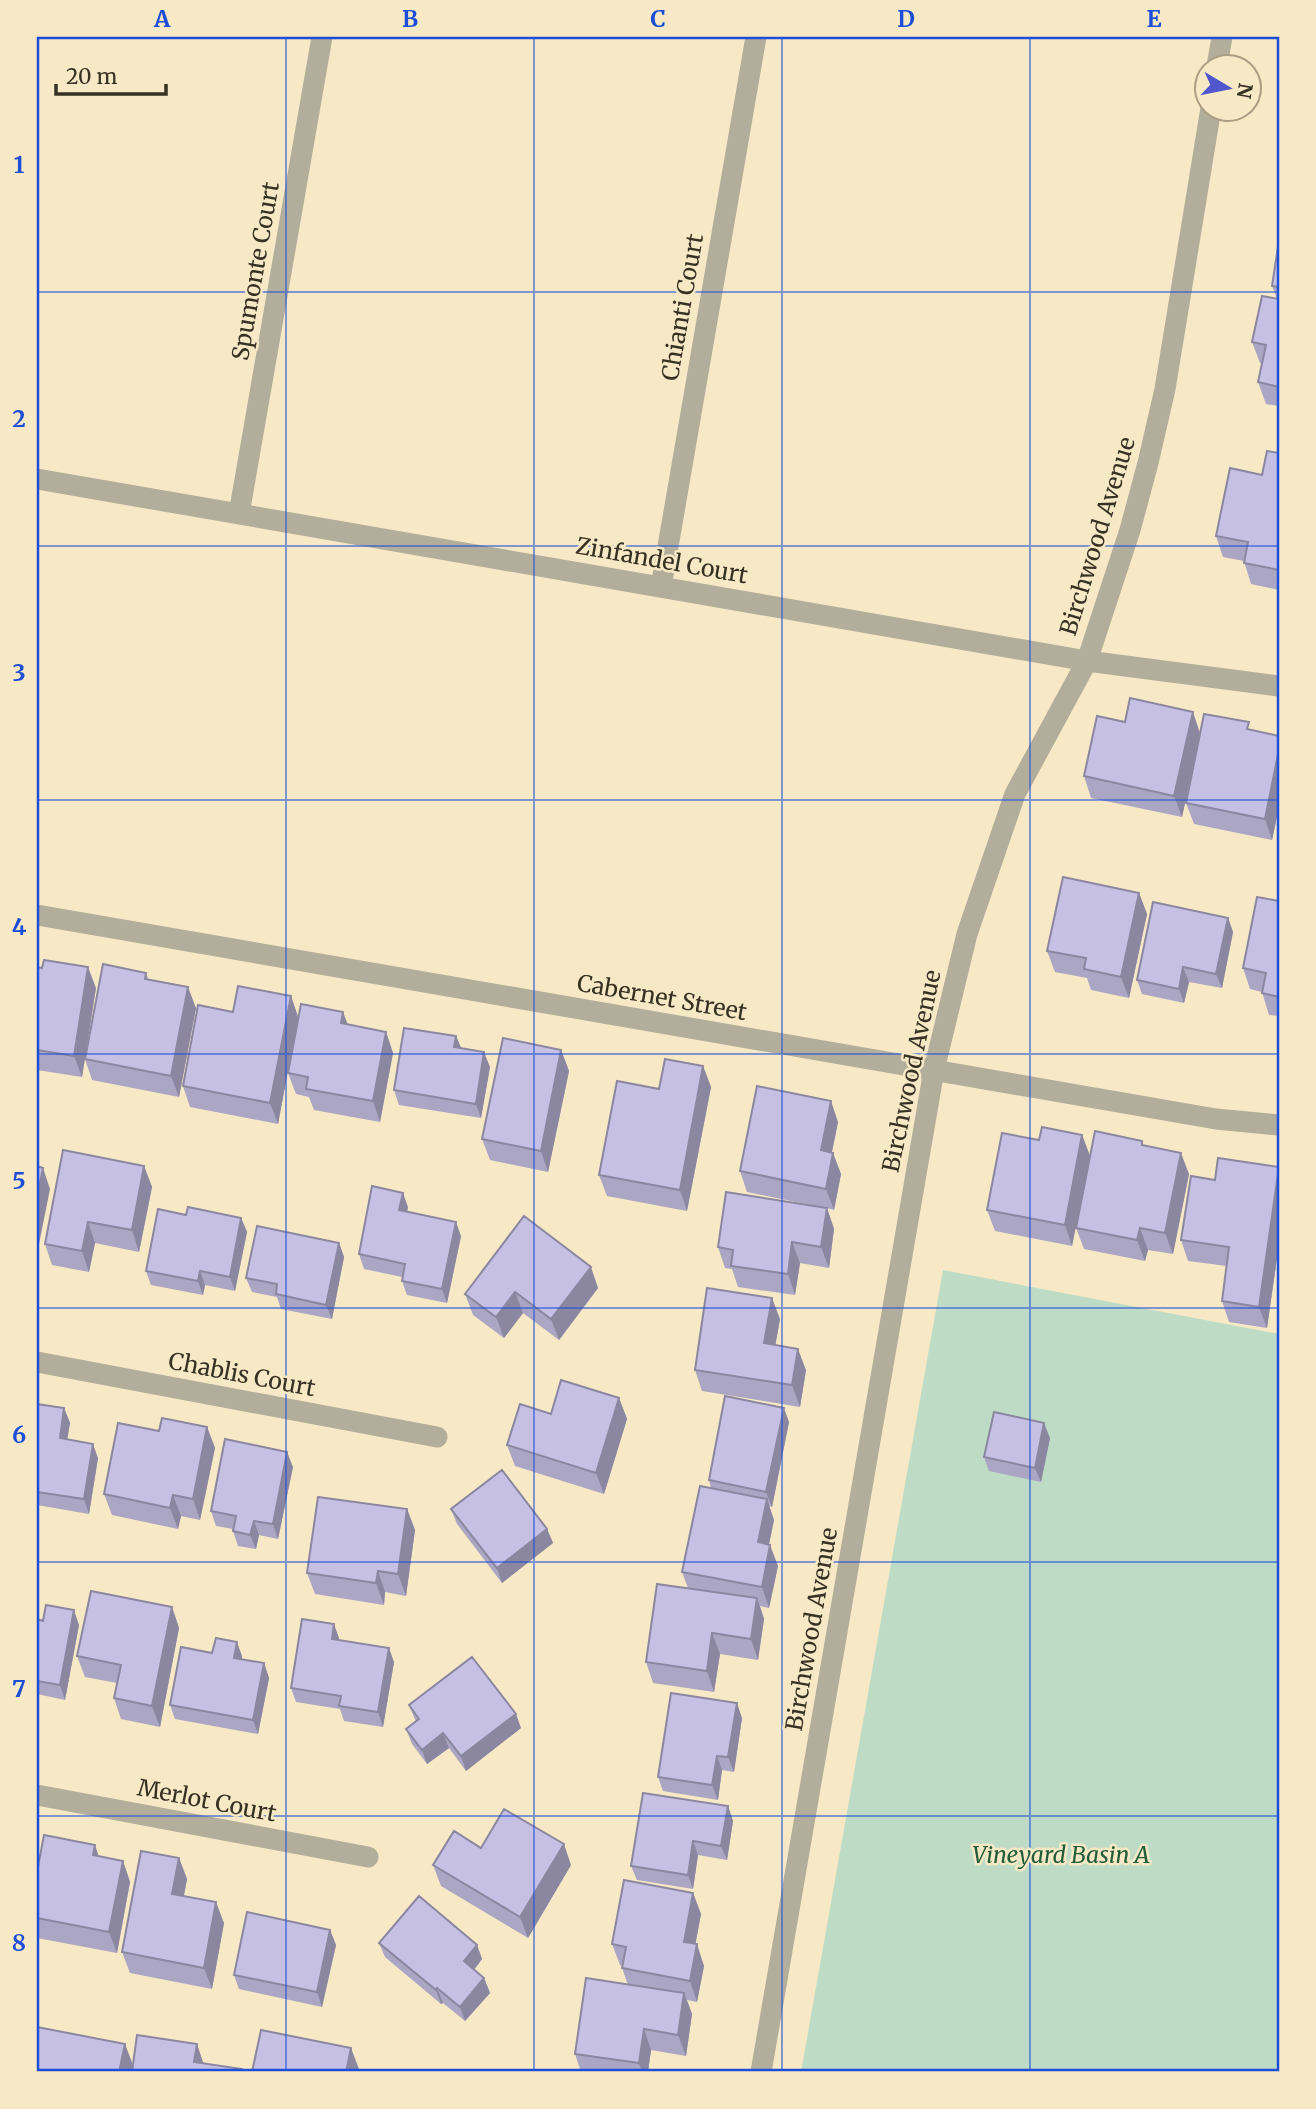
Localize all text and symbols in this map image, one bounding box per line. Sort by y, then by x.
text: A [153,4,171,33]
text: B [402,4,418,33]
text: C [650,4,666,33]
text: D [897,4,915,33]
text: E [1146,4,1162,33]
scale bar [56,52,166,96]
north arrow [1194,52,1264,122]
text: 20 m [66,63,118,90]
text: N [1232,81,1258,100]
text: 1 [14,150,25,179]
street label: Spumonte Court [225,179,285,363]
street label: Chianti Court [655,231,709,383]
text: 2 [12,404,26,433]
street label: Birchwood Avenue [1053,433,1141,639]
street label: Zinfandel Court [574,531,750,589]
text: 3 [12,658,26,687]
text: 4 [12,912,27,941]
street label: Birchwood Avenue [875,967,947,1175]
street label: Cabernet Street [575,968,749,1026]
text: 5 [12,1166,26,1195]
street label: Chablis Court [166,1346,318,1402]
text: 6 [12,1420,26,1449]
street label: Birchwood Avenue [779,1525,843,1733]
text: 7 [12,1674,26,1703]
street label: Merlot Court [135,1772,279,1828]
park label: Vineyard Basin A [972,1840,1151,1869]
text: 8 [12,1928,26,1957]

